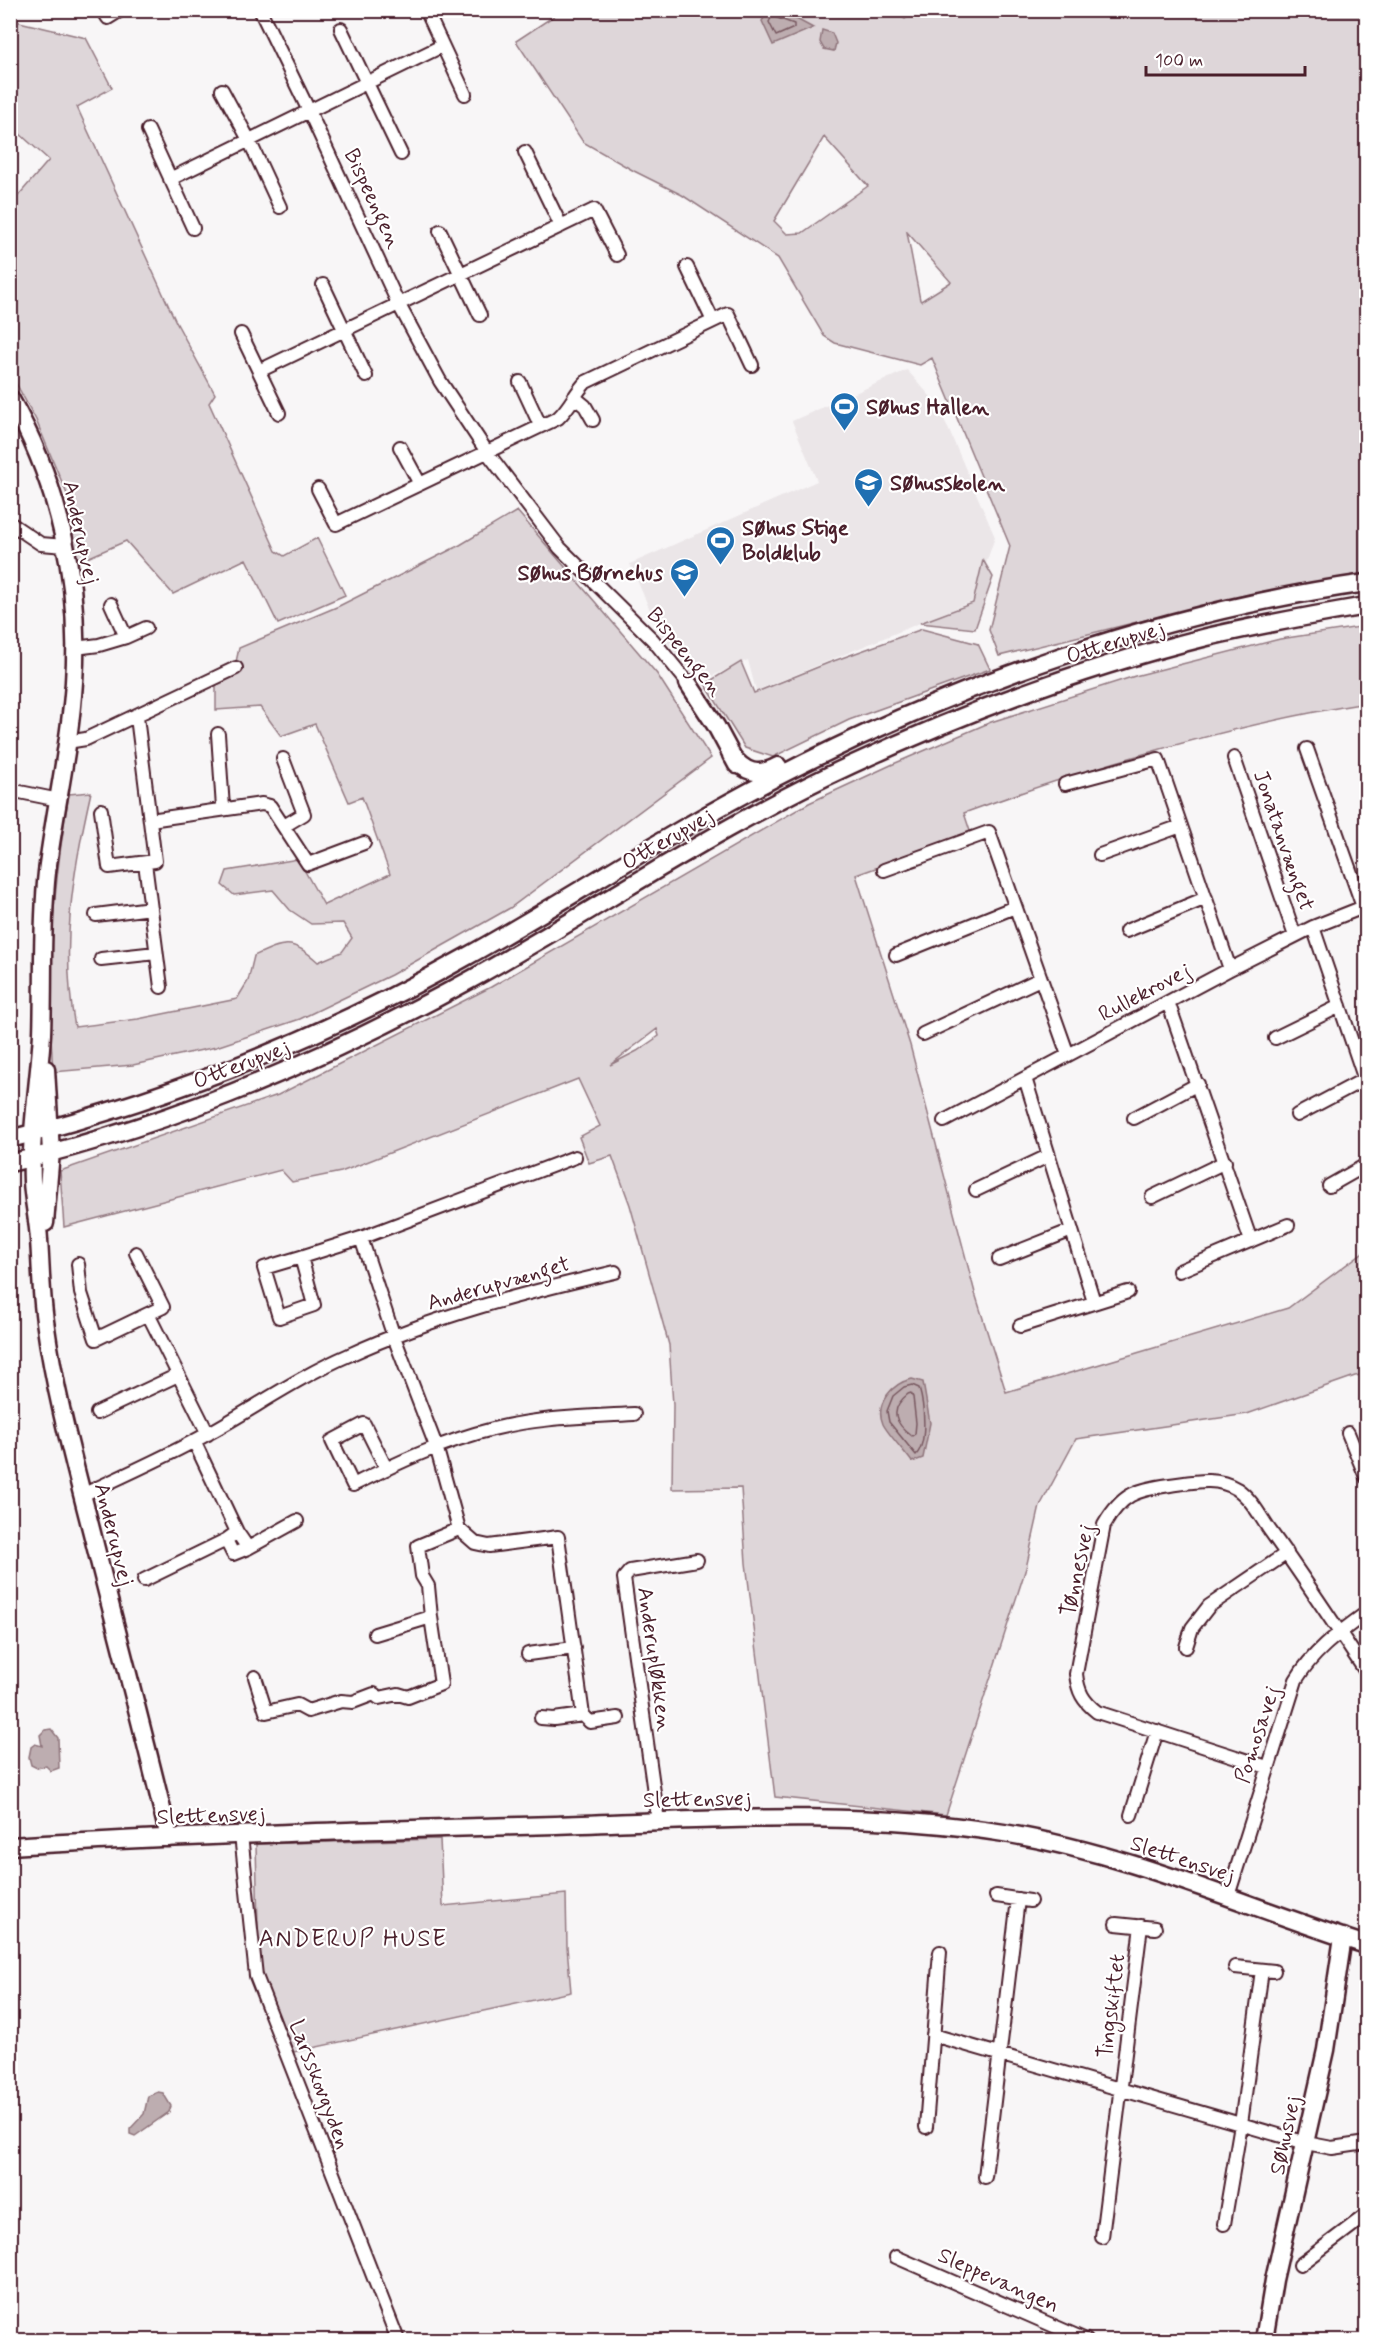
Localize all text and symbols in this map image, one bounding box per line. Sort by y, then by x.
scale bar [1146,39,1305,77]
text: 100 m [1155,49,1203,73]
street label: Bispeengen [334,144,408,255]
sports icon: Søhus Hallen [829,390,861,432]
place label: Søhus Hallen [866,394,990,422]
school or university icon: Søhusskolen [853,466,885,508]
place label: Søhusskolen [890,470,1006,498]
street label: Anderupvej [55,478,105,587]
place label: Søhus Stige Boldklub [742,515,849,568]
sports icon: Søhus Stige Boldklub [705,524,737,566]
school or university icon: Søhus Børnehus [668,556,700,598]
place label: Søhus Børnehus [517,560,663,588]
street label: Bispeengen [638,602,729,705]
street label: Otterupvej [1063,615,1168,671]
street label: Jonatanvænget [1243,767,1320,916]
street label: Otterupvej [617,802,719,877]
street label: Rullekrovej [1094,957,1197,1030]
street label: Otterupvej [189,1034,294,1096]
street label: Anderupvænget [424,1250,574,1321]
street label: Anderupvej [87,1480,139,1589]
street label: Tønnesvej [1055,1522,1102,1619]
street label: Anderupløkken [630,1585,678,1733]
street label: Pomosavej [1229,1682,1288,1787]
street label: Slettensvej [643,1785,751,1815]
street label: Slettensvej [156,1800,266,1832]
street label: Slettensvej [1126,1830,1238,1890]
district label: ANDERUP HUSE [258,1924,448,1955]
street label: Tingskiftet [1092,1952,1135,2060]
street label: Larsskovgyden [281,2016,357,2154]
street label: Søhusvej [1264,2093,1308,2178]
street label: Sleppevangen [933,2242,1063,2321]

